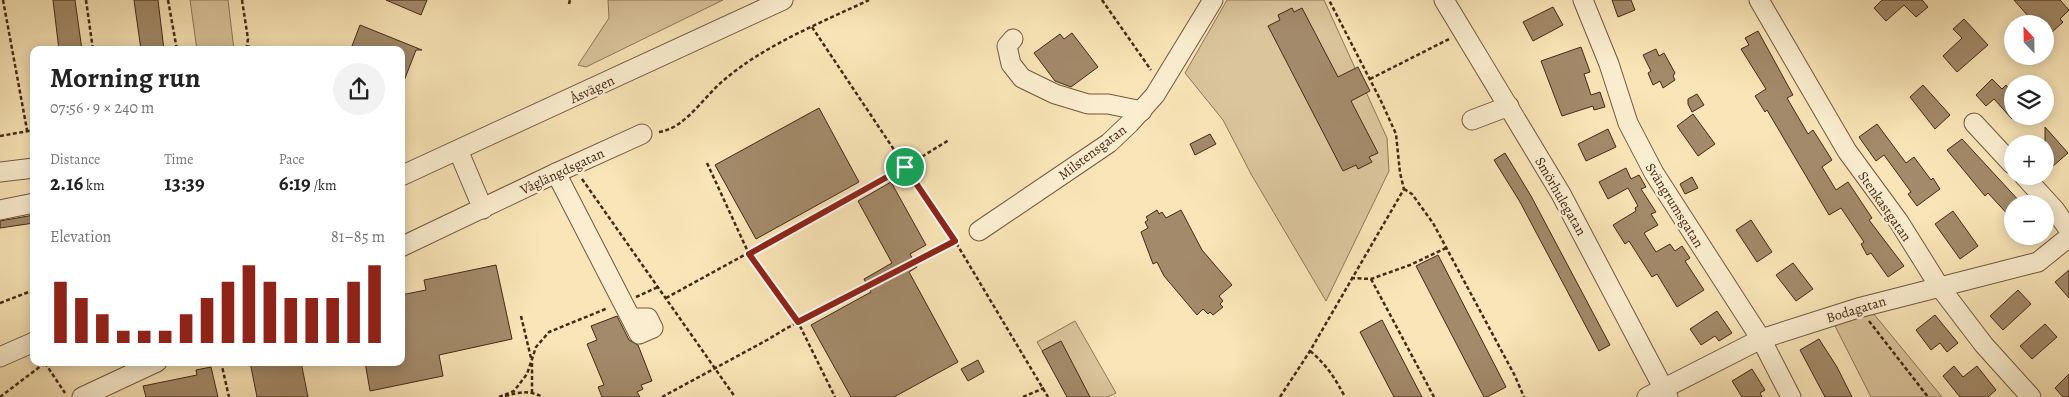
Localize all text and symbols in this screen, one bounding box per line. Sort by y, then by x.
north arrow [2004,15,2054,65]
map controls [2004,15,2054,245]
text: Morning run [50,59,200,97]
button: share [333,63,385,115]
street label: Åsvägen [566,71,618,108]
button: layers [2004,75,2054,125]
text: 07:56 · 9 × 240 m [50,97,154,119]
street label: Milstensgatan [1054,120,1131,184]
button: + [2004,135,2054,185]
street label: Våglängdsgatan [516,143,608,200]
pin [884,146,926,188]
text: Distance [50,150,100,169]
text: Time [164,150,193,169]
text: Pace [279,150,305,169]
icon: arrive [891,153,919,181]
street label: Smörhulegatan [1530,153,1591,239]
street label: Svängrumsgatan [1641,159,1708,252]
street label: Stenkastgatan [1853,167,1916,245]
text: 2.16 [50,169,83,197]
text: 13:39 [164,169,205,197]
text: 6:19 [279,169,311,197]
text: km [83,176,105,195]
text: /km [311,176,337,195]
button: − [2004,195,2054,245]
text: Elevation [50,226,111,248]
text: 81–85 m [331,226,385,248]
street label: Bodagatan [1824,291,1889,328]

